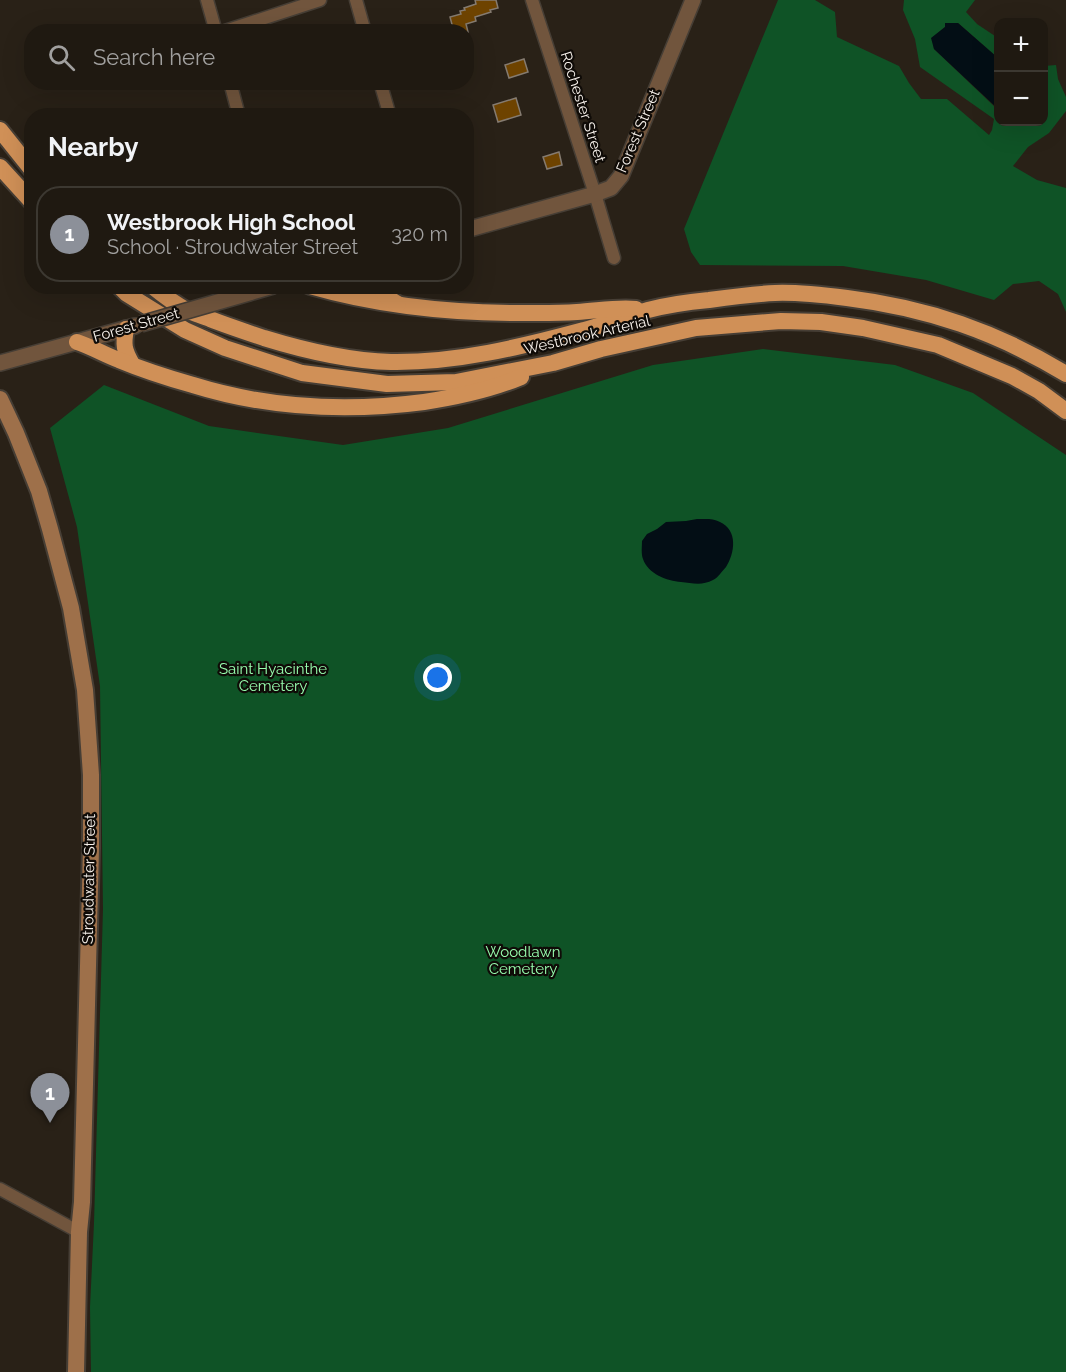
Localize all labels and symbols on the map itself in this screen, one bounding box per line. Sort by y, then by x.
street label: Rochester Street [557,49,609,165]
street label: Forest Street [612,87,664,175]
street label: Forest Street [91,304,181,346]
street label: Westbrook Arterial [522,312,653,358]
park label: Saint Hyacinthe Cemetery [219,660,327,695]
your location [423,663,452,692]
street label: Stroudwater Street [79,814,99,944]
park label: Woodlawn Cemetery [486,943,560,978]
pin: 1 [31,1074,70,1123]

